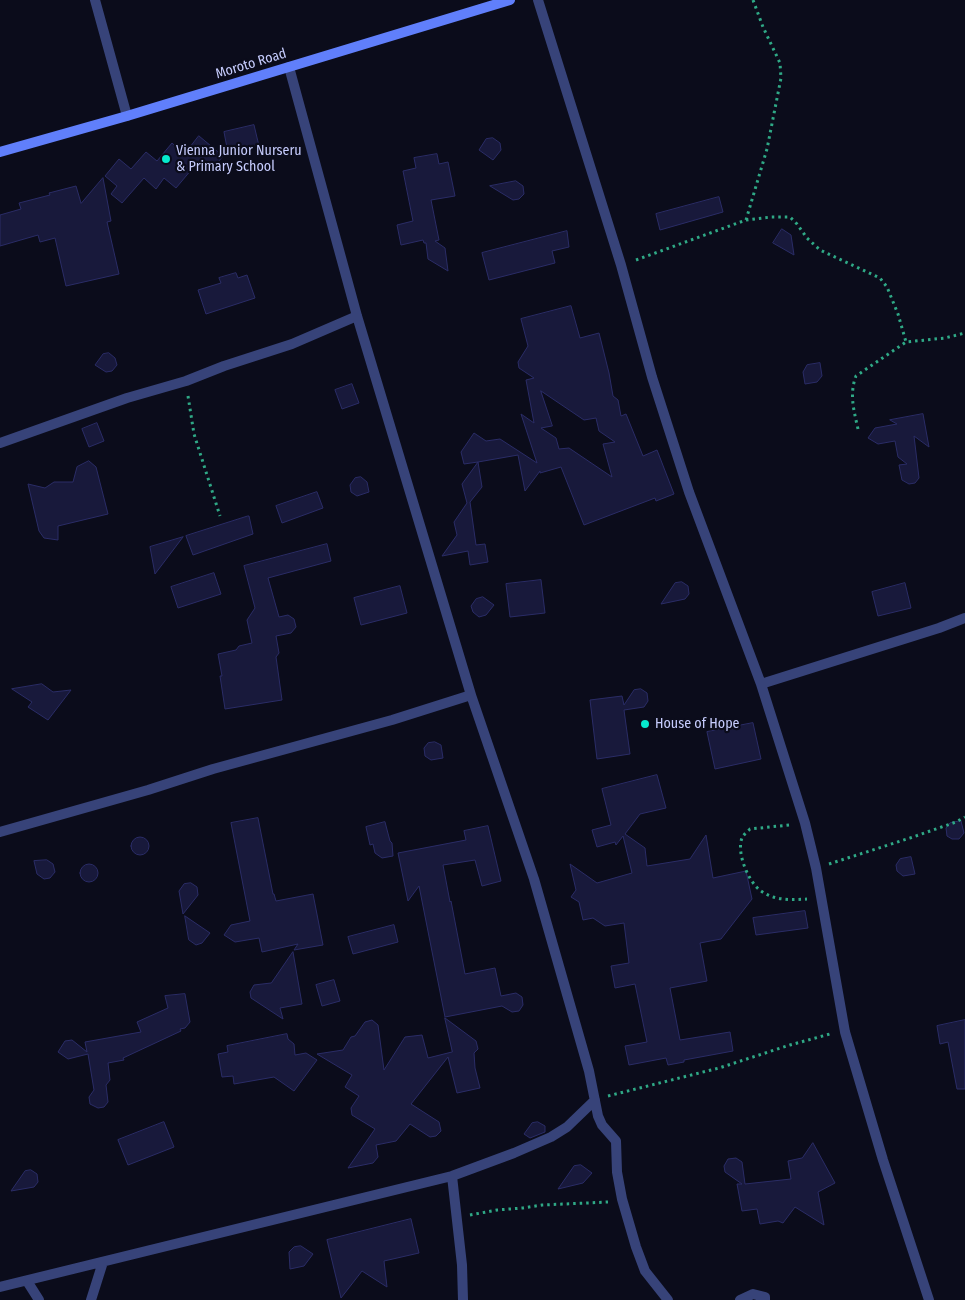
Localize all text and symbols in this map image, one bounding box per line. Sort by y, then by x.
street label: Moroto Road [214,45,288,83]
place label: Vienna Junior Nurseru & Primary School [176,143,302,176]
marker: Vienna Junior Nurseru & Primary School [160,153,172,165]
place label: House of Hope [655,716,740,732]
marker: House of Hope [639,718,651,730]

